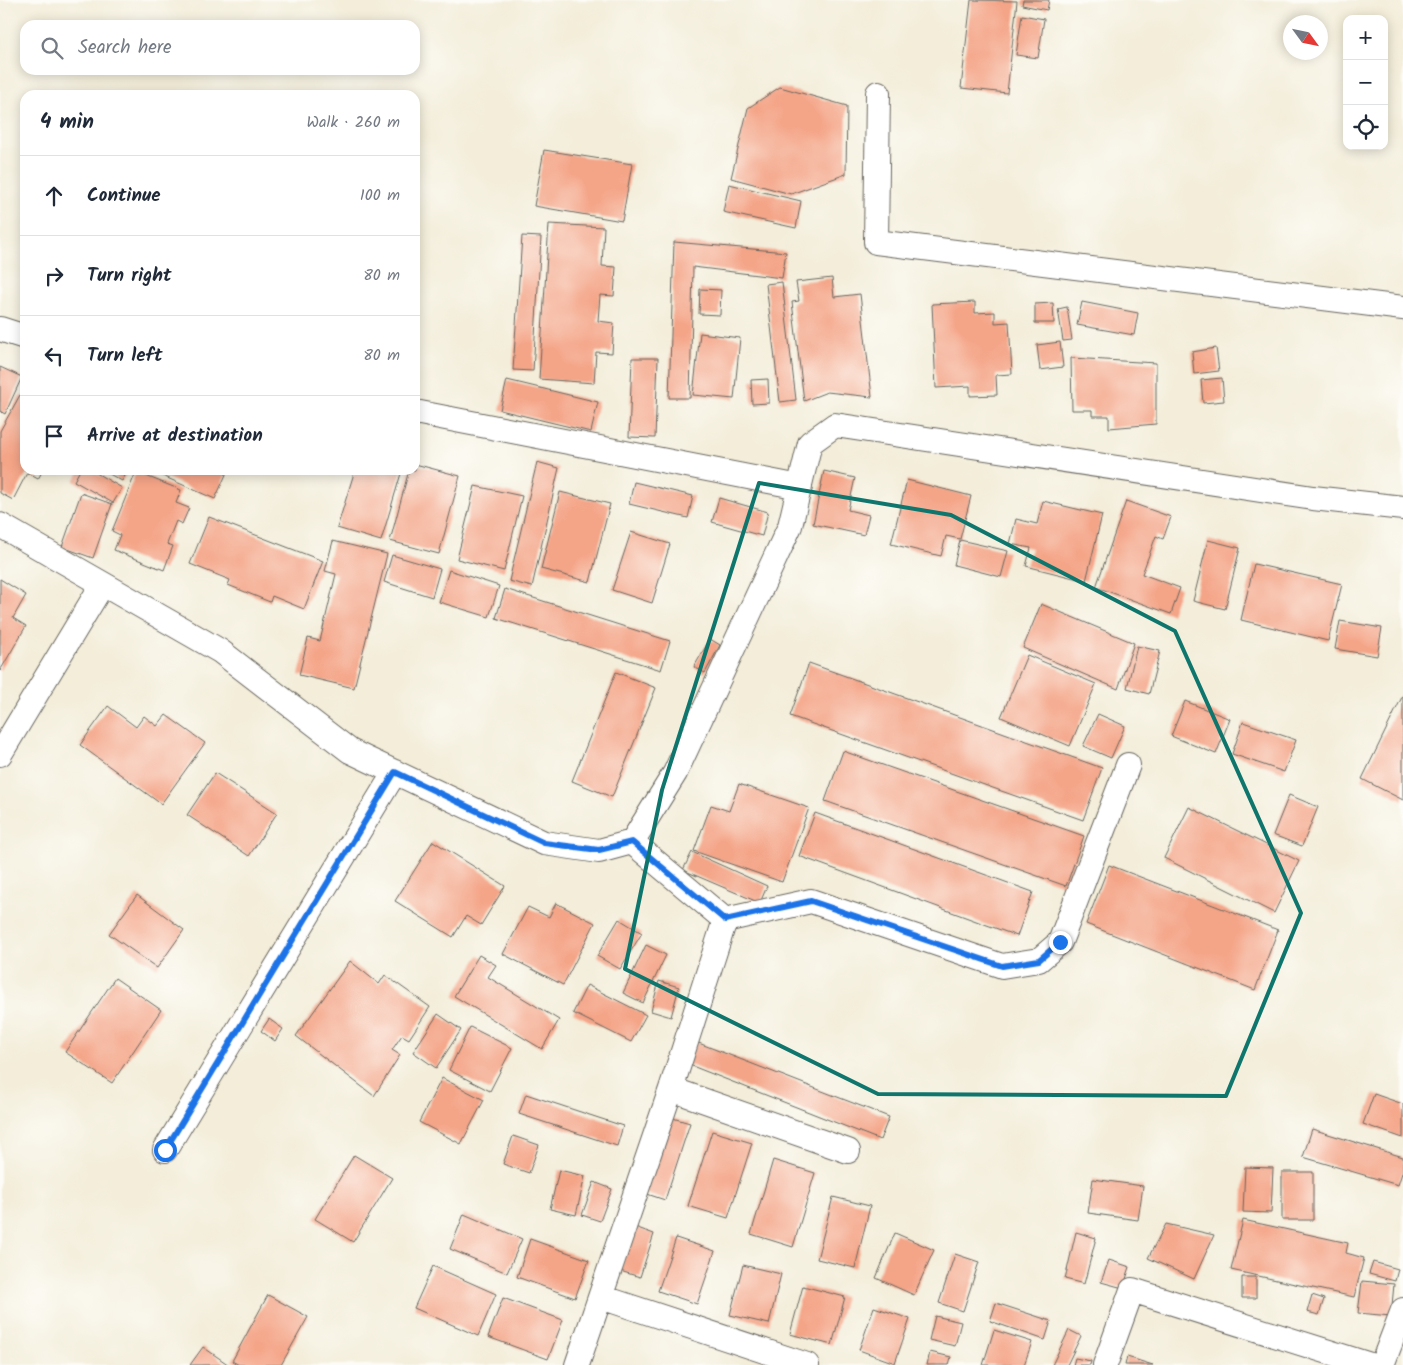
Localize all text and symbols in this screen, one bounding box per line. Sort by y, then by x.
north arrow [1283,15,1328,60]
map controls [1343,15,1388,150]
button: + [1343,15,1388,60]
search box [20,20,420,75]
text: Search here [78,33,172,63]
icon: search [38,34,66,62]
button: − [1343,60,1388,105]
button: locate [1343,105,1388,150]
text: 4 min [40,106,94,139]
text: Walk · 260 m [307,110,400,135]
text: Continue [87,181,160,211]
icon: ahead [40,182,68,210]
text: 100 m [360,183,400,208]
text: Turn right [87,261,172,291]
icon: right [40,262,68,290]
text: 80 m [363,263,400,288]
text: Turn left [87,341,162,371]
icon: left [40,342,68,370]
text: 80 m [363,343,400,368]
text: Arrive at destination [87,421,263,451]
icon: arrive [40,422,68,450]
route end [1049,931,1072,954]
route start [154,1139,177,1162]

